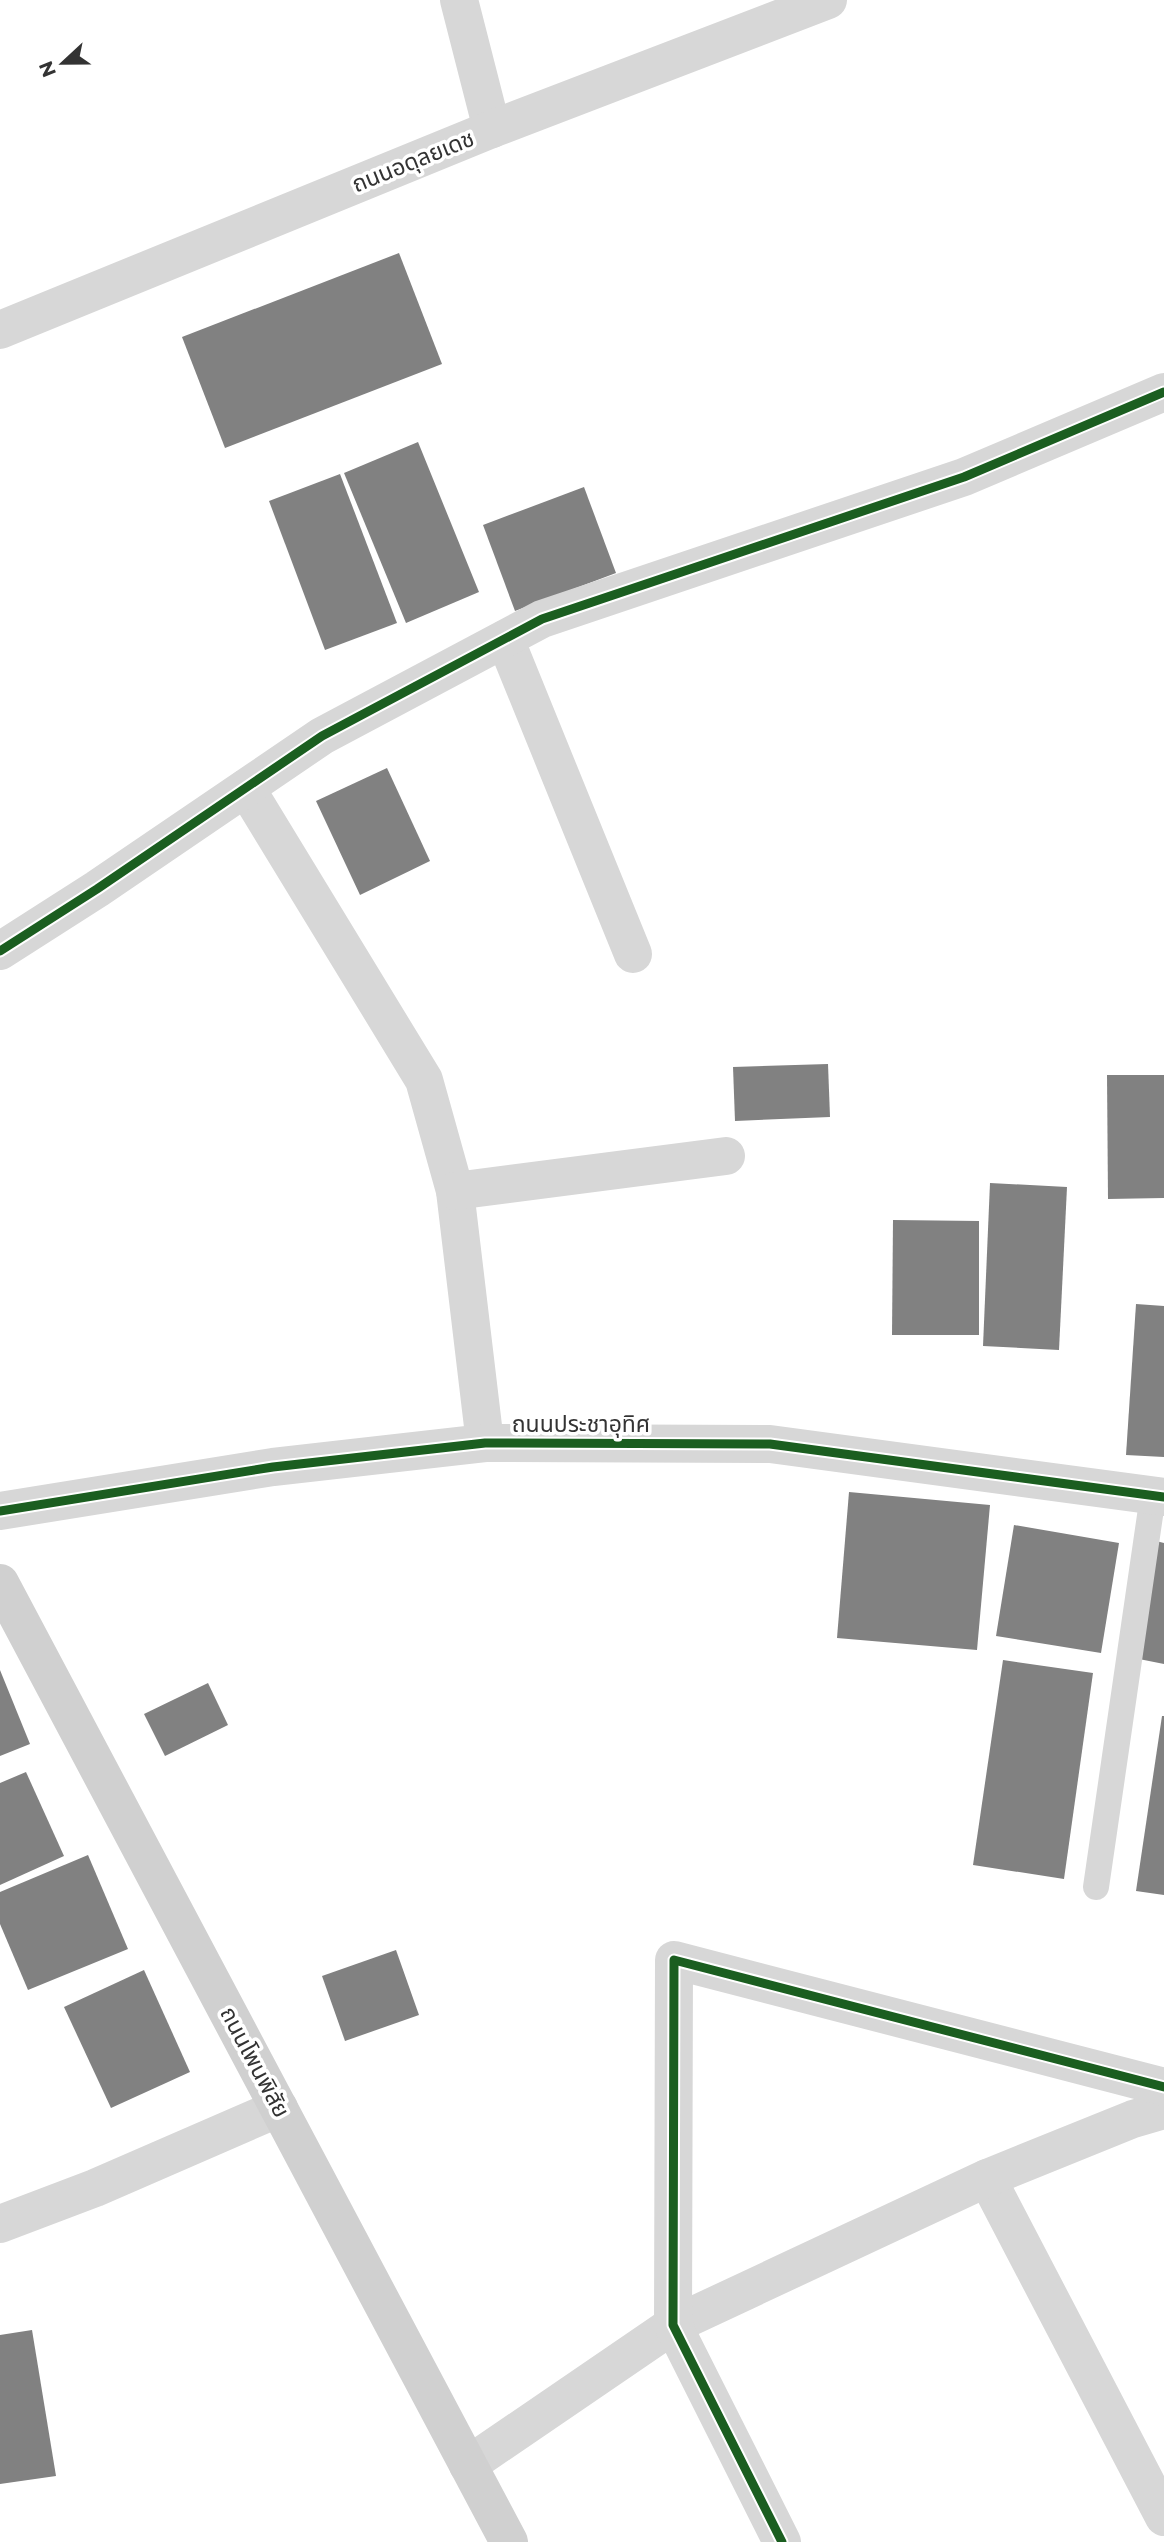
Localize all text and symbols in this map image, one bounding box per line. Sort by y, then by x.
north arrow [28,28,98,98]
text: N [34,58,61,81]
street label: ถนนอดุลยเดช [348,124,478,198]
street label: ถนนประชาอุทิศ [512,1410,650,1438]
street label: ถนนโพนพิสัย [214,2002,296,2122]

